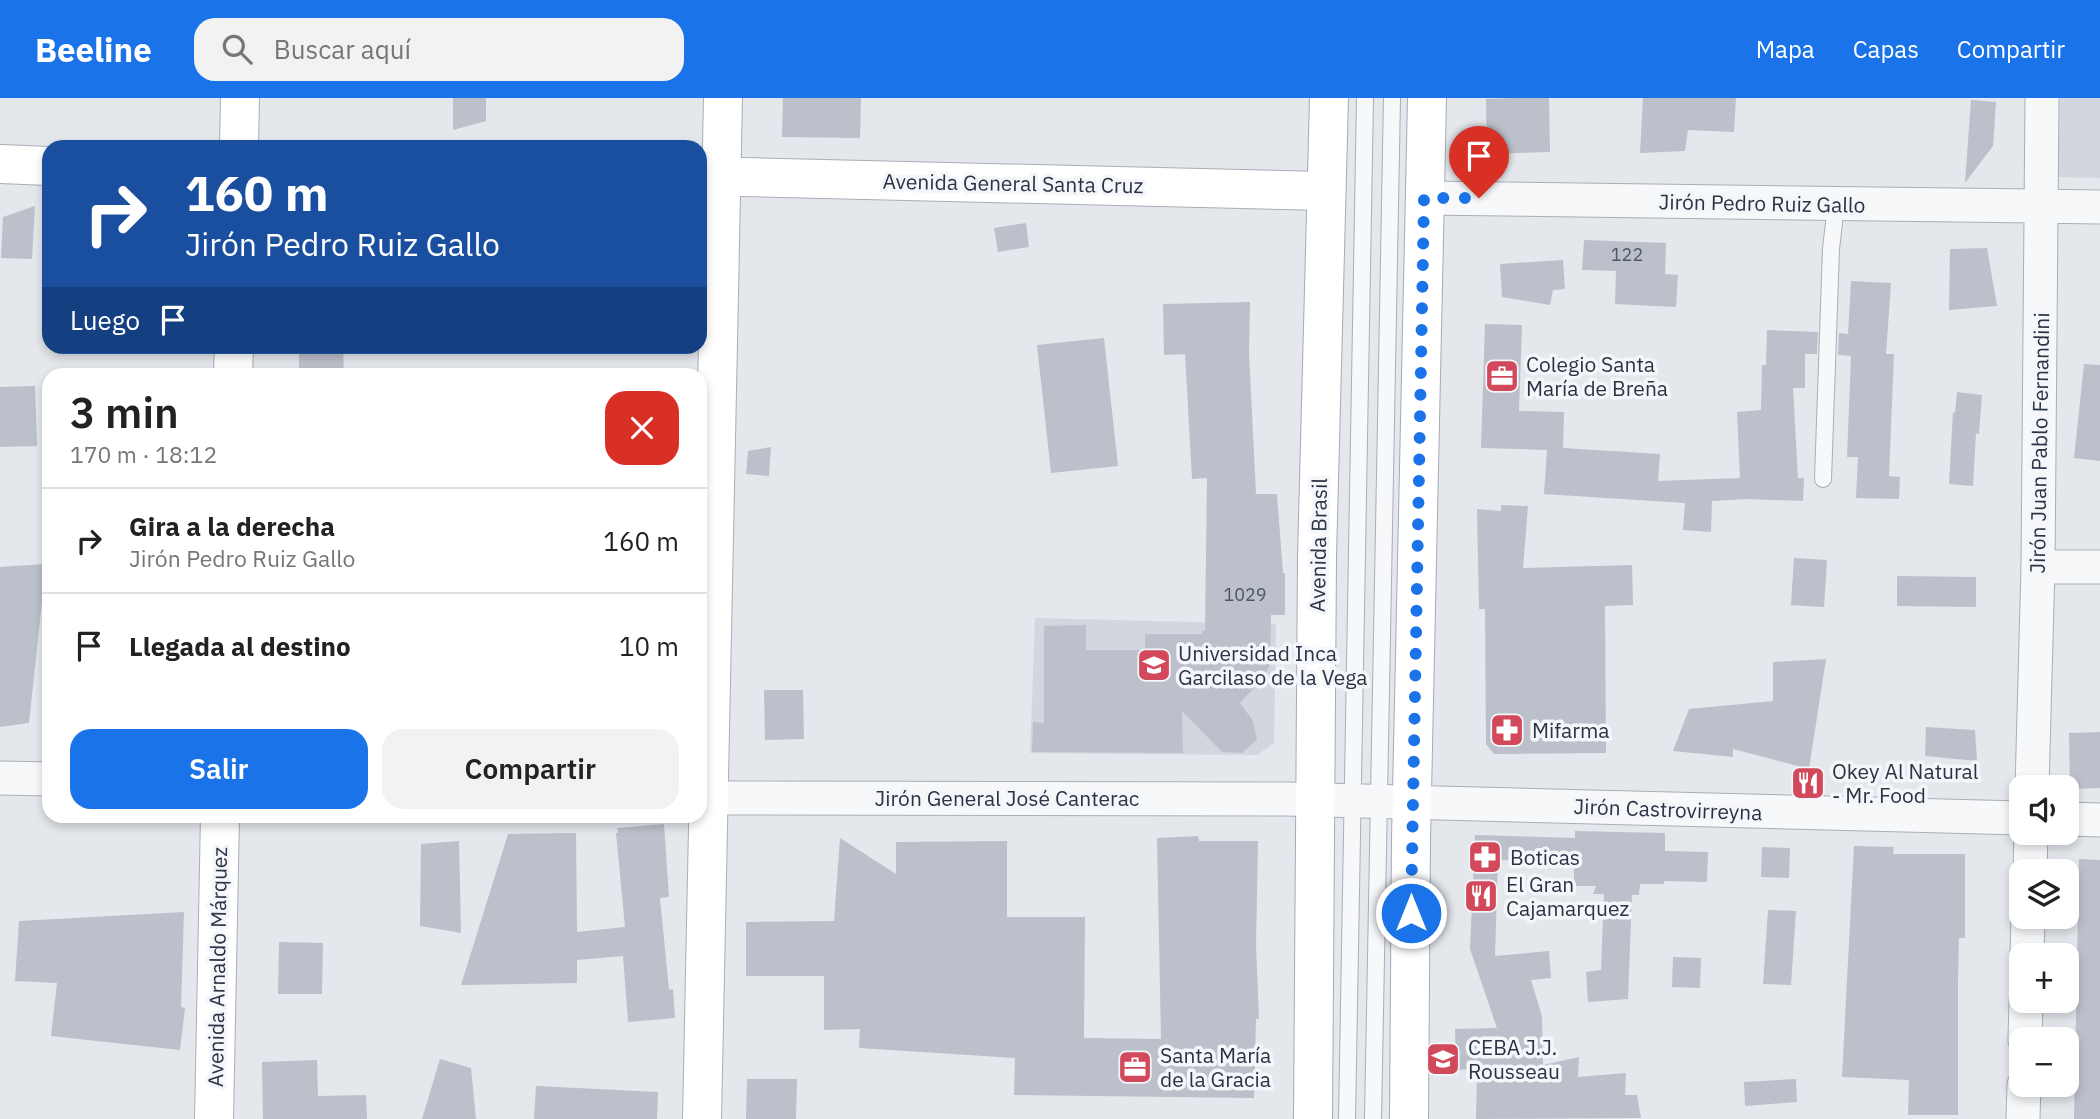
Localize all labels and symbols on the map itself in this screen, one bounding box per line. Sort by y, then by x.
pin [1449,126,1509,198]
street label: Avenida General Santa Cruz [882,167,1144,199]
street label: Jirón Pedro Ruiz Gallo [1658,187,1866,219]
house number: 122 [1611,243,1643,266]
street label: Jirón Juan Pablo Fernandini [2023,312,2055,574]
place label: Colegio Santa María de Breña [1526,350,1668,402]
office icon: Colegio Santa María de Breña [1483,357,1521,395]
street label: Avenida Brasil [1303,477,1333,612]
house number: 1029 [1223,583,1267,606]
place label: Universidad Inca Garcilaso de la Vega [1178,639,1368,691]
school or university icon: Universidad Inca Garcilaso de la Vega [1135,646,1173,684]
pharmacy icon: Mifarma [1488,711,1526,749]
place label: Mifarma [1532,716,1610,744]
place label: Okey Al Natural - Mr. Food [1832,757,1979,809]
restaurant icon: Okey Al Natural - Mr. Food [1789,764,1827,802]
street label: Jirón General José Canterac [875,784,1139,812]
street label: Jirón Castrovirreyna [1573,792,1763,826]
pharmacy icon: Boticas [1466,838,1504,876]
place label: Boticas [1510,843,1580,871]
street label: Avenida Arnaldo Márquez [201,846,233,1087]
place label: El Gran Cajamarquez [1506,870,1629,922]
position arrow [1374,876,1448,950]
restaurant icon: El Gran Cajamarquez [1462,877,1500,915]
place label: CEBA J.J. Rousseau [1468,1033,1560,1085]
school or university icon: CEBA J.J. Rousseau [1424,1040,1462,1078]
place label: Santa María de la Gracia [1160,1041,1271,1093]
office icon: Santa María de la Gracia [1116,1048,1154,1086]

